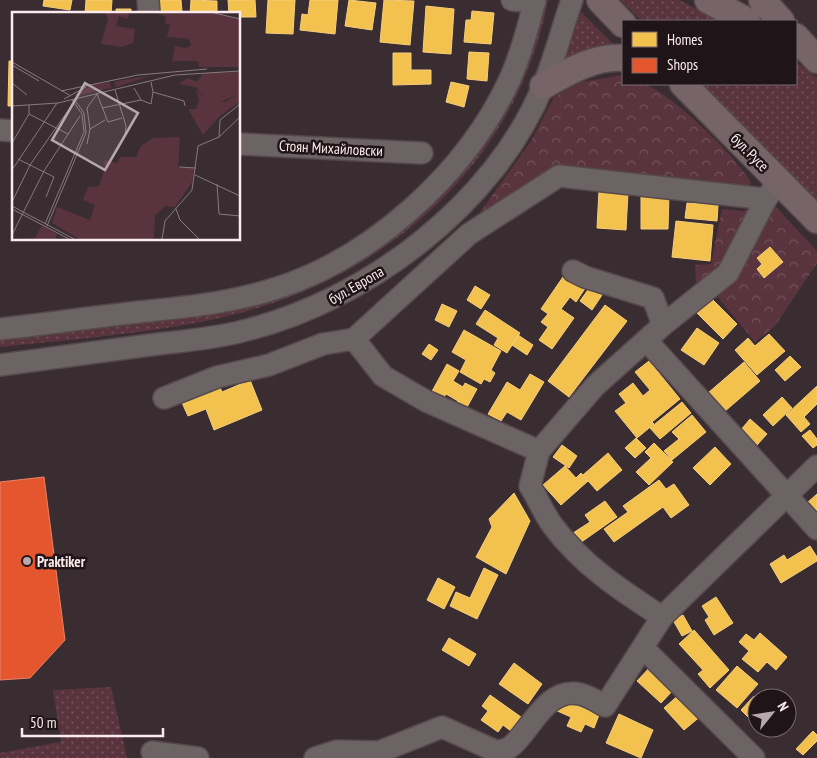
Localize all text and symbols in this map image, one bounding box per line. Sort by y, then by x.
inset map [12,12,240,240]
legend [622,20,797,85]
text: Homes [667,30,703,49]
text: Shops [667,55,698,74]
street label: бул. Русе [727,129,773,175]
street label: Стоян Михайловски [279,136,383,160]
street label: бул. Европа [325,262,387,308]
place label: Praktiker [37,552,86,571]
marker: Praktiker [21,555,33,567]
north arrow [747,688,797,738]
text: N [774,699,793,714]
scale bar [22,706,164,738]
text: 50 m [30,713,56,732]

